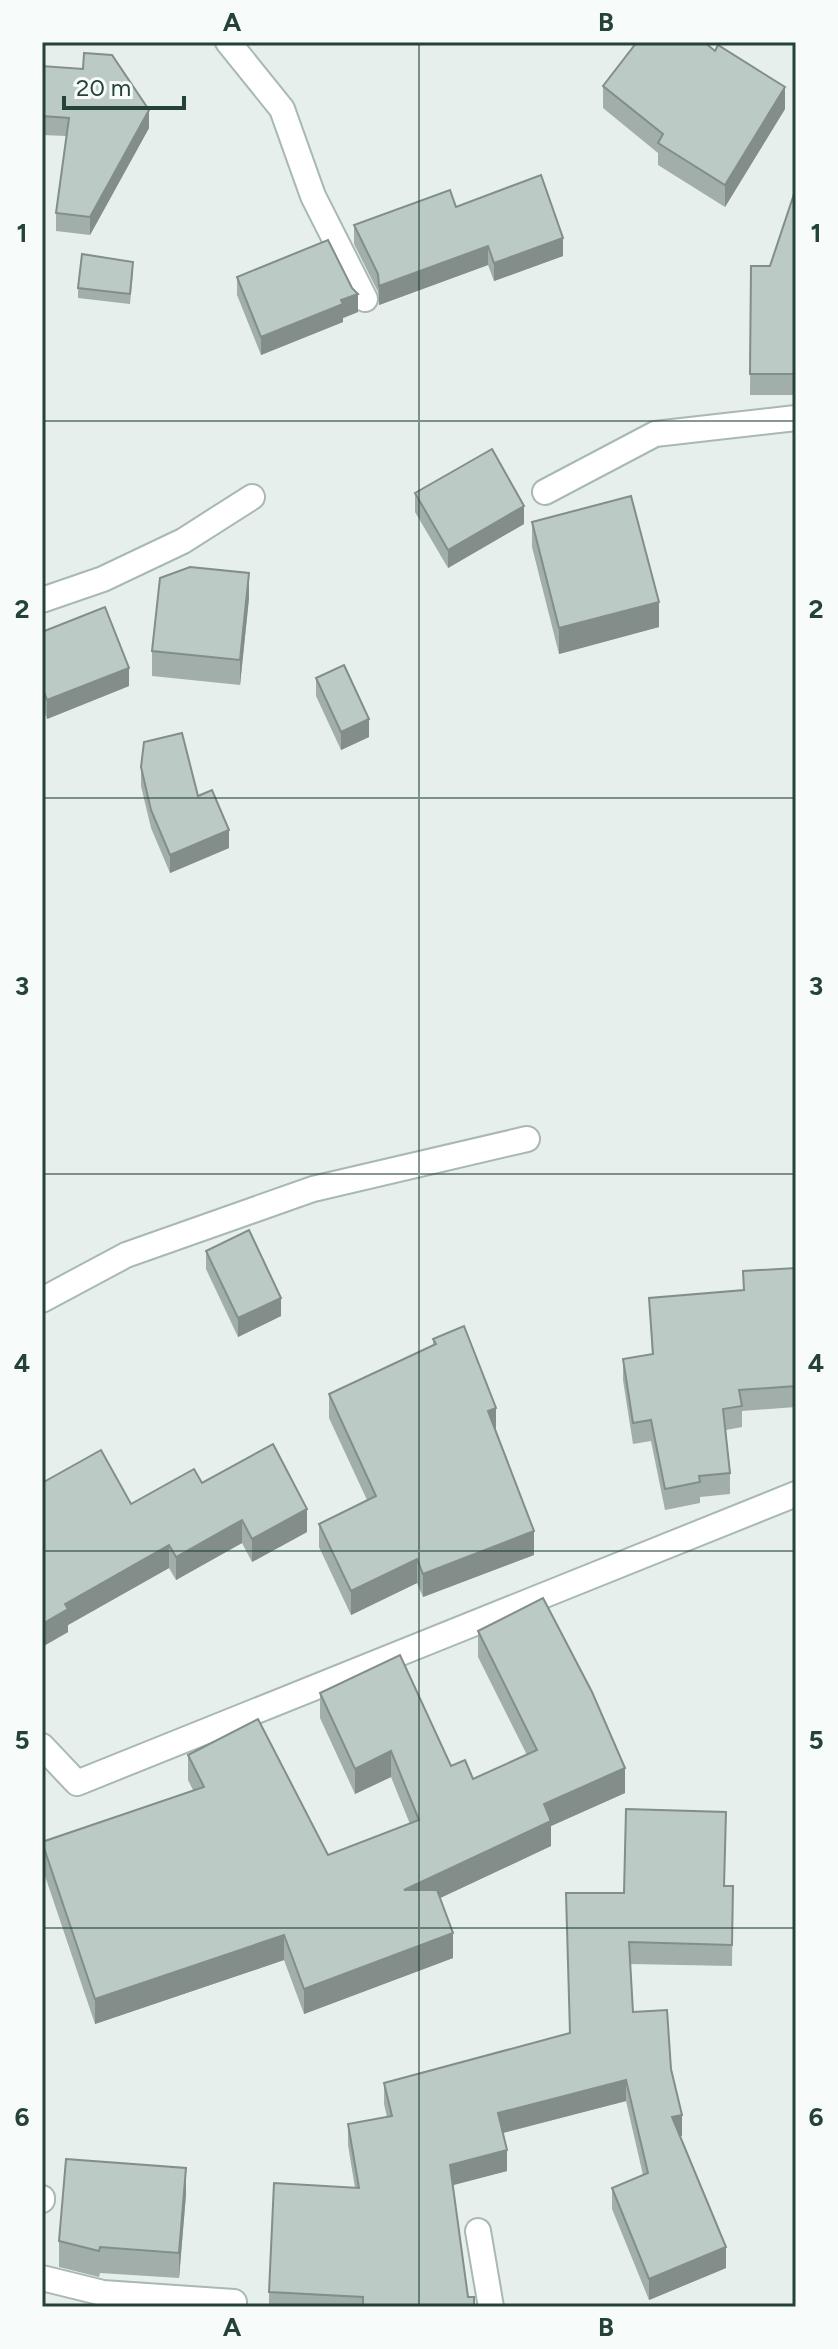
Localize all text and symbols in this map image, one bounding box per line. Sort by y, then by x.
text: A [223,6,242,38]
text: B [598,6,614,38]
scale bar [64,60,184,110]
text: 20 m [76,73,131,102]
text: 1 [17,217,27,249]
text: 1 [811,217,821,249]
text: 2 [14,593,30,625]
text: 2 [808,593,824,625]
text: 3 [15,970,29,1002]
text: 3 [809,970,823,1002]
text: 4 [14,1347,30,1379]
text: 4 [808,1347,824,1379]
text: 5 [14,1724,30,1756]
text: 5 [808,1724,824,1756]
text: 6 [14,2101,30,2133]
text: 6 [808,2101,824,2133]
text: A [223,2311,242,2343]
text: B [598,2311,614,2343]

